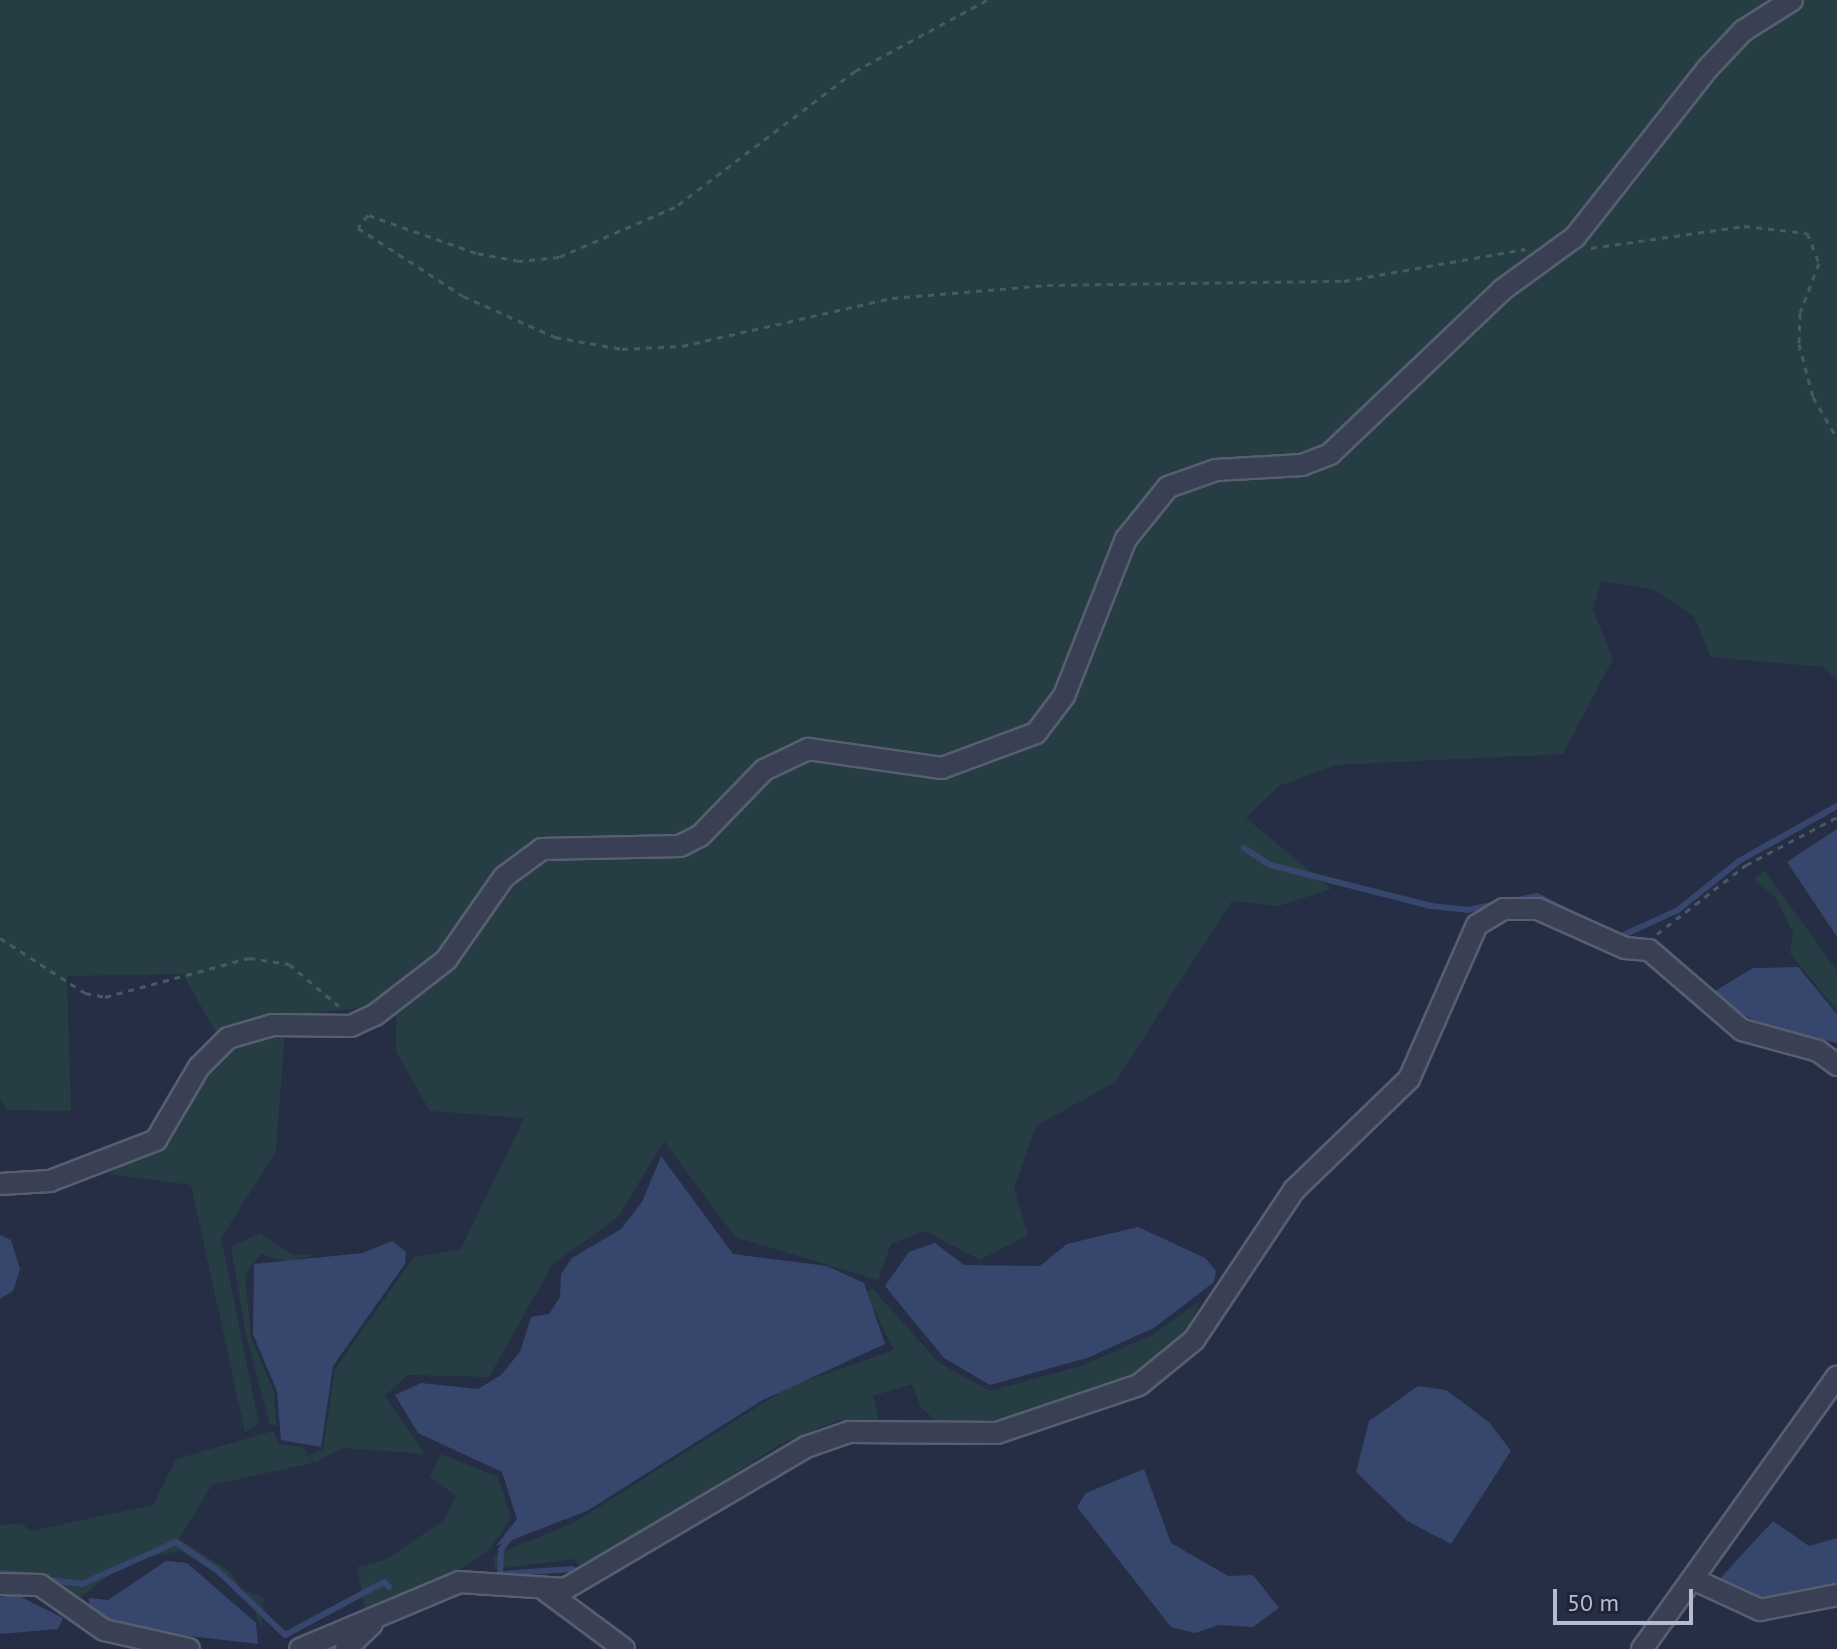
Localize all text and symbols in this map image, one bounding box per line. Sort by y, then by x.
scale bar [1557,1573,1697,1623]
text: 50 m [1567,1587,1619,1618]

